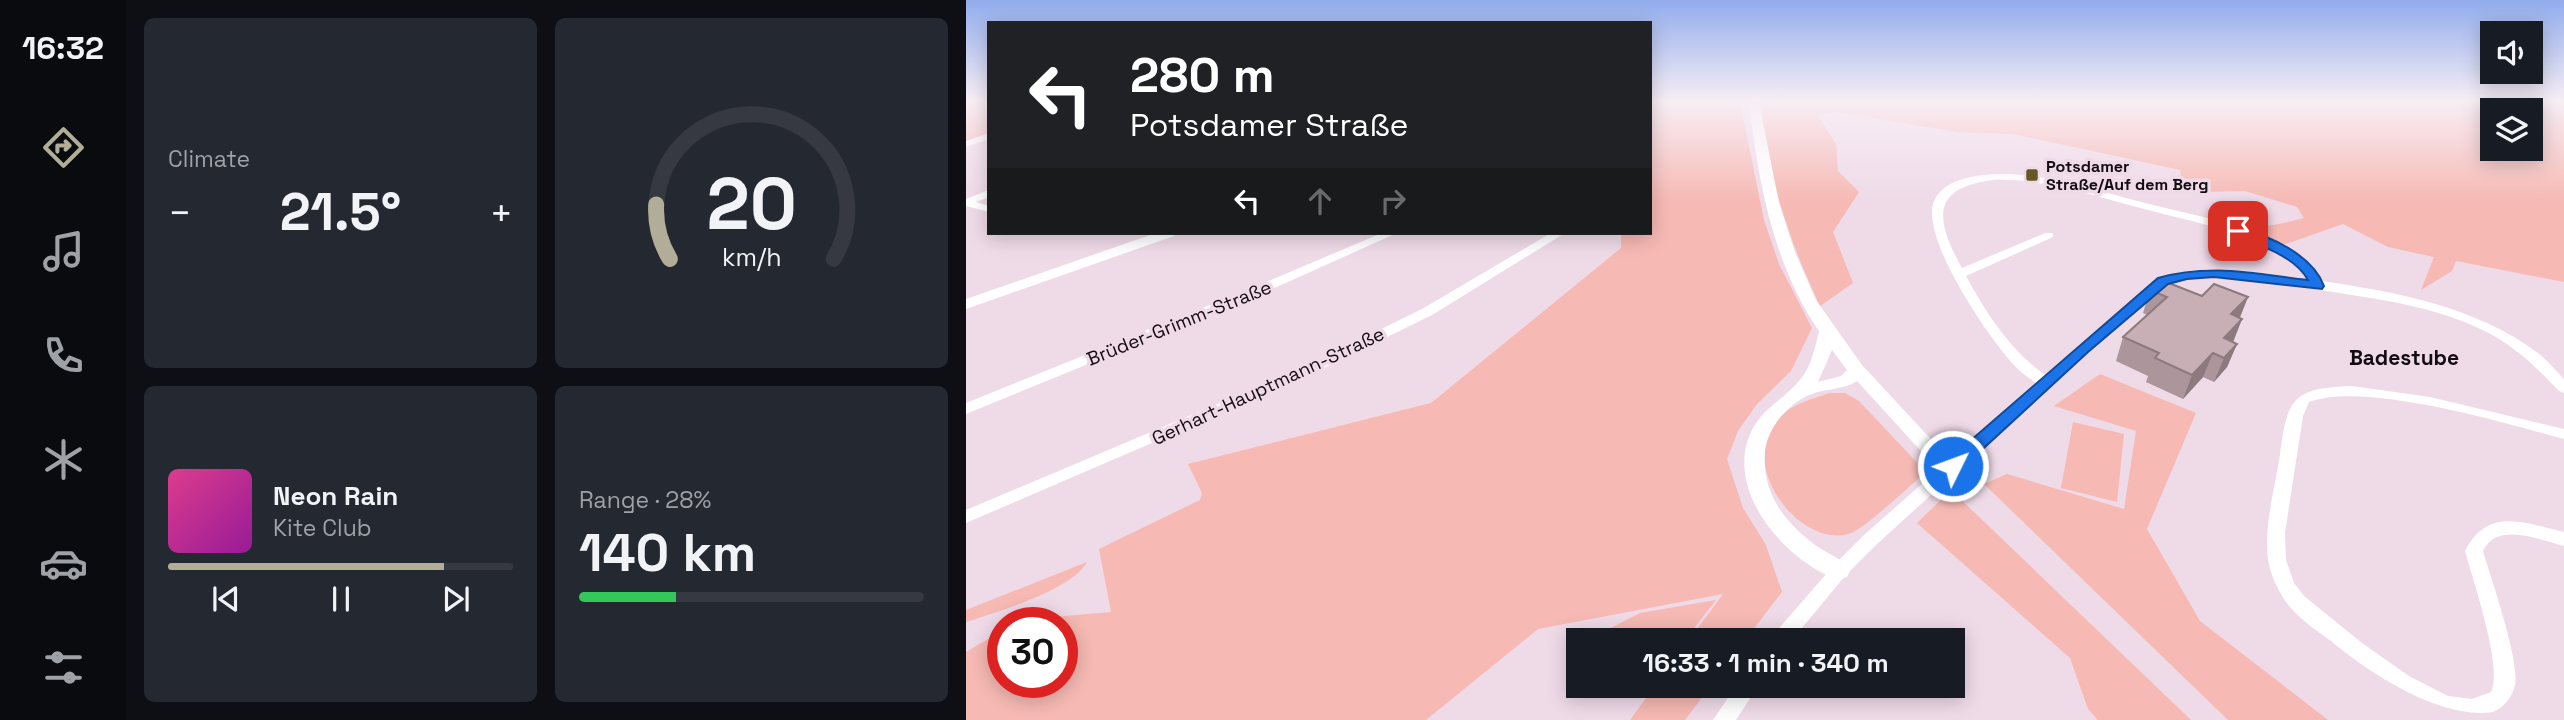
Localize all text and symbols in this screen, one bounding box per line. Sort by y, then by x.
map controls [2480,21,2543,161]
button: sound [2480,21,2543,84]
text: 16:32 [22,28,104,68]
text: 280 m [1130,44,1275,106]
icon: left [1015,49,1106,140]
button: layers [2480,98,2543,161]
text: Potsdamer Straße [1130,105,1408,145]
icon: directions [39,123,88,172]
text: Climate [168,144,250,174]
place label: Potsdamer Straße/Auf dem Berg [2046,156,2208,195]
text: 20 [706,157,797,250]
marker: Potsdamer Straße/Auf dem Berg [2024,167,2040,183]
text: 21.5° [280,179,401,245]
icon: left [1228,182,1266,220]
icon: ahead [1301,182,1339,220]
icon: right [1374,182,1412,220]
text: − [168,189,192,237]
text: + [489,189,513,237]
pin [2208,201,2268,261]
icon: arrive [2219,212,2257,250]
icon: music [39,227,88,276]
text: km/h [722,241,781,273]
street label: Brüder-Grimm-Straße [1083,274,1275,372]
street label: Gerhart-Hauptmann-Straße [1148,321,1388,451]
icon: phone [39,331,88,380]
district label: Badestube [2349,344,2459,371]
position arrow [1916,429,1990,503]
icon: climate [39,435,88,484]
text: Neon Rain [273,479,398,513]
text: Range · 28% [579,485,711,515]
text: Kite Club [273,513,372,543]
text: 140 km [579,520,756,586]
icon: car [39,539,88,588]
icon: previous [207,580,245,618]
icon: pause [322,580,360,618]
icon: next [437,580,475,618]
speed limit sign: 30 [987,607,1078,698]
icon: filters [39,643,88,692]
text: 16:33 · 1 min · 340 m [1642,646,1889,680]

